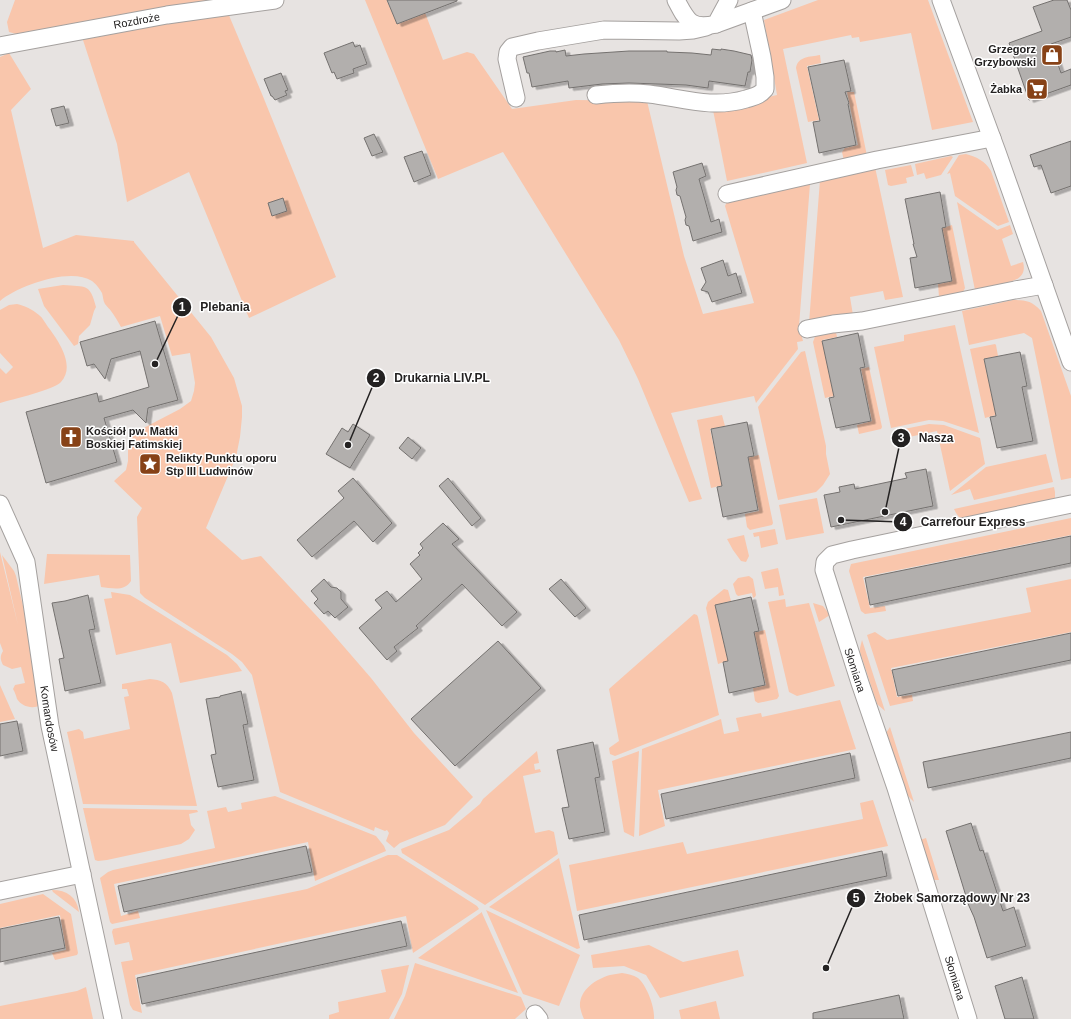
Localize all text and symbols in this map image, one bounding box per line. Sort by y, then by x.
street label: Rozdroże [112,10,161,31]
shop icon: Grzegorz Grzybowski [1039,42,1065,68]
place label: Grzegorz Grzybowski [974,43,1036,68]
supermarket icon: Żabka [1024,76,1050,102]
place label: Żabka [990,83,1023,95]
callout: Plebania [172,295,258,319]
text: 1 [179,300,186,314]
text: Plebania [200,300,250,314]
callout: Drukarnia LIV.PL [366,366,498,390]
text: 2 [373,371,380,385]
text: Drukarnia LIV.PL [394,371,490,385]
church icon: Kościół pw. Matki Boskiej Fatimskiej [58,424,84,450]
place label: Kościół pw. Matki Boskiej Fatimskiej [86,425,182,450]
callout: Nasza [891,426,961,450]
text: 3 [898,431,905,445]
text: Nasza [919,431,954,445]
place icon: Relikty Punktu oporu Stp III Ludwinów [137,451,163,477]
place label: Relikty Punktu oporu Stp III Ludwinów [166,452,277,477]
callout: Carrefour Express [893,510,1033,534]
text: 4 [900,515,907,529]
text: Carrefour Express [921,515,1026,529]
street label: Słomiana [842,646,868,694]
street label: Komandosów [38,685,61,753]
callout: Żłobek Samorządowy Nr 23 [846,886,1038,910]
text: Żłobek Samorządowy Nr 23 [874,890,1030,905]
text: 5 [853,891,860,905]
street label: Słomiana [943,954,968,1003]

